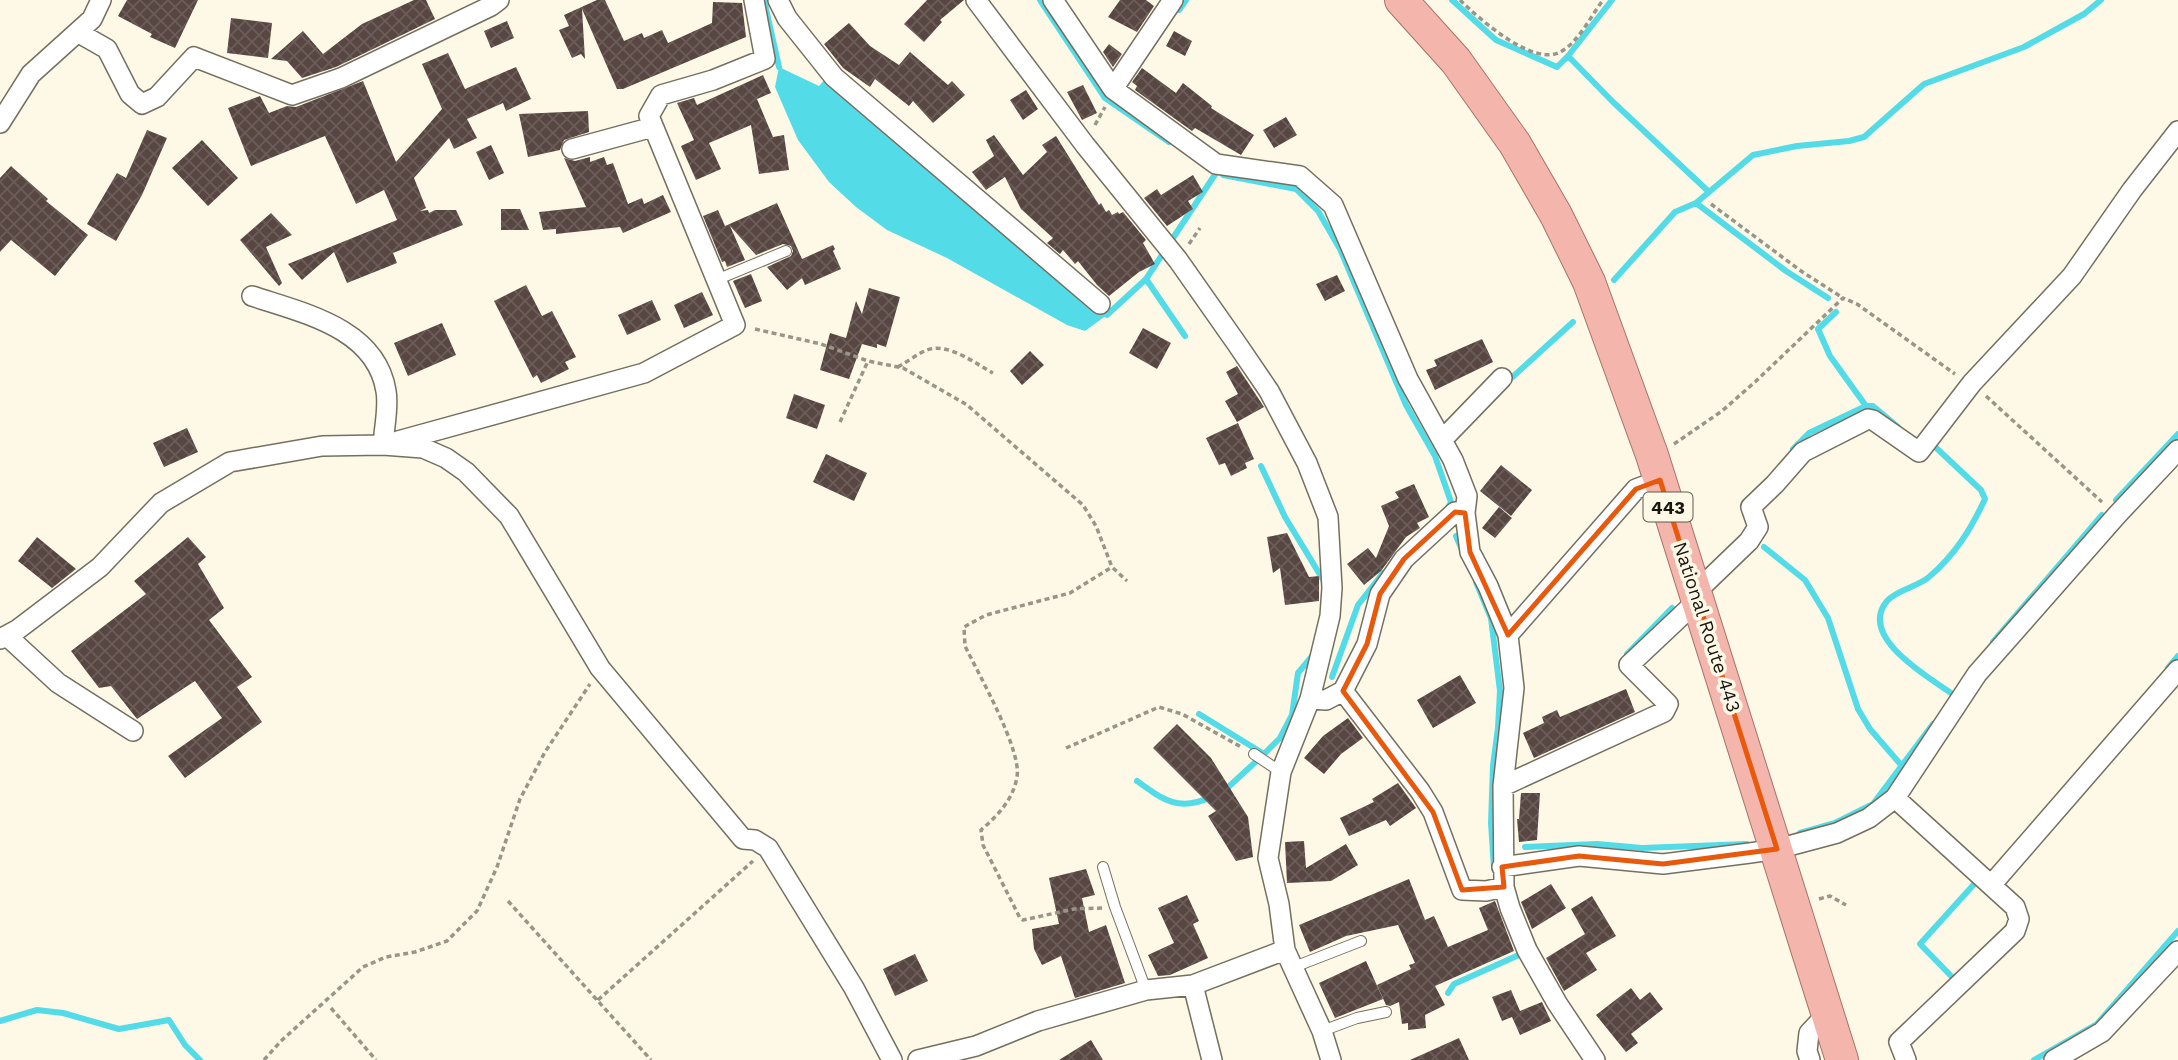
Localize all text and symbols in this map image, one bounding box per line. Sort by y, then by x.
road number: 443 [1644,492,1692,522]
street label: National Route 443 [1669,539,1745,715]

